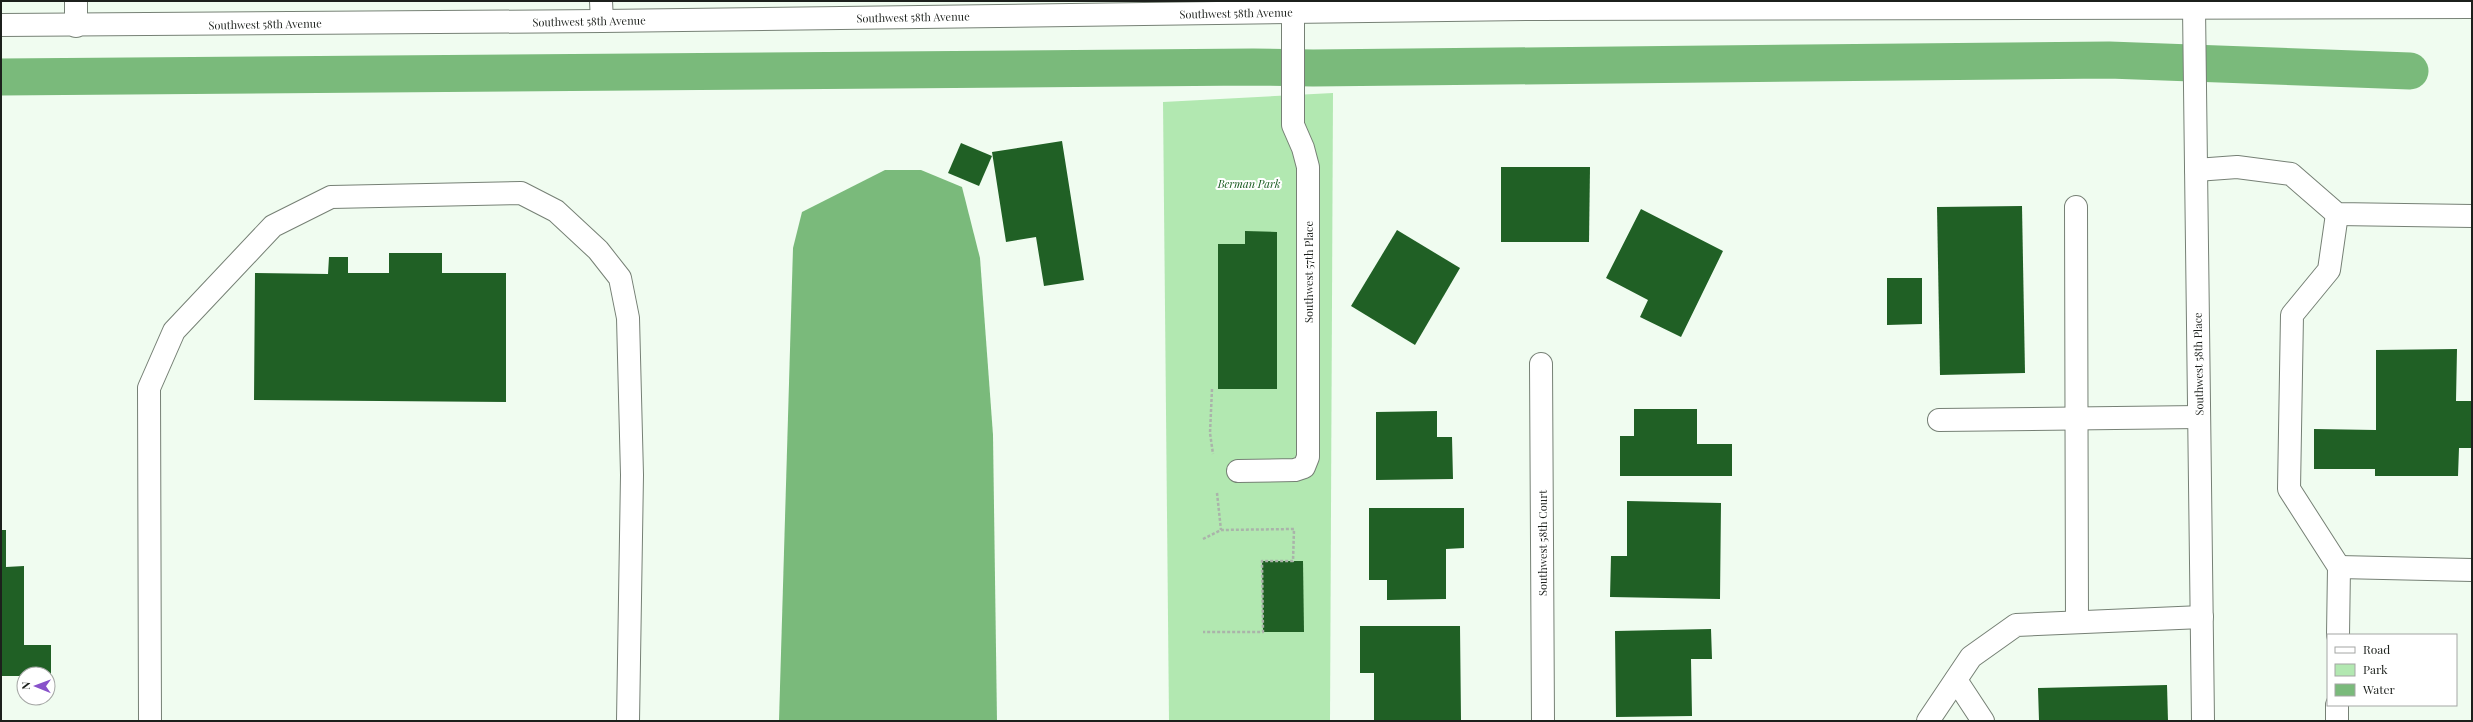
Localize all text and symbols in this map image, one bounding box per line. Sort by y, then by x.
street label: Southwest 58th Avenue [1179,5,1293,21]
street label: Southwest 58th Avenue [856,9,970,25]
street label: Southwest 58th Avenue [532,13,646,29]
street label: Southwest 58th Avenue [208,16,322,32]
park label: Berman Park [1217,176,1281,191]
street label: Southwest 57th Place [1301,221,1316,323]
street label: Southwest 58th Place [2190,312,2206,416]
street label: Southwest 58th Court [1535,490,1550,596]
legend [2327,634,2457,706]
text: Road [2363,641,2390,657]
text: Park [2363,661,2388,677]
north arrow [16,666,56,706]
text: Water [2362,681,2396,697]
text: N [18,682,33,690]

